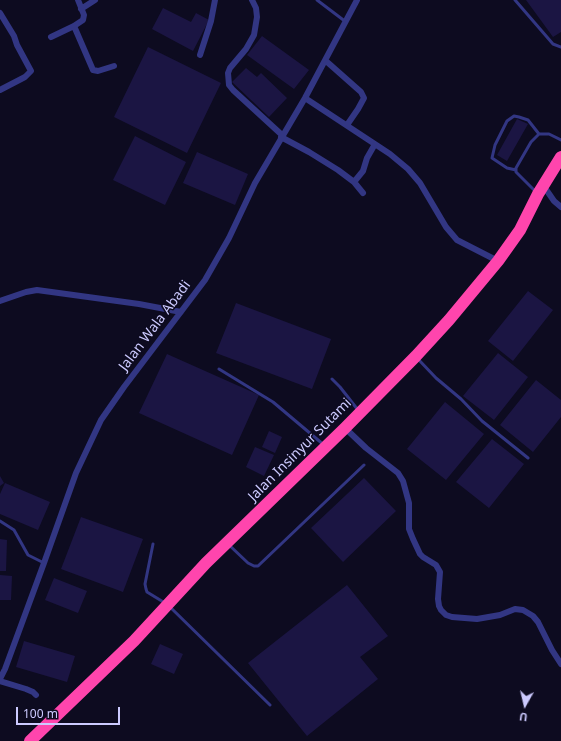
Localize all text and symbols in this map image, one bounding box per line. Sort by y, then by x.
street label: Jalan Wala Abadi [116,278,194,374]
street label: Jalan Insinyur Sutami [245,395,355,505]
north arrow [505,685,545,725]
scale bar [18,699,122,725]
text: 100 m [23,705,58,722]
text: U [518,709,528,725]

